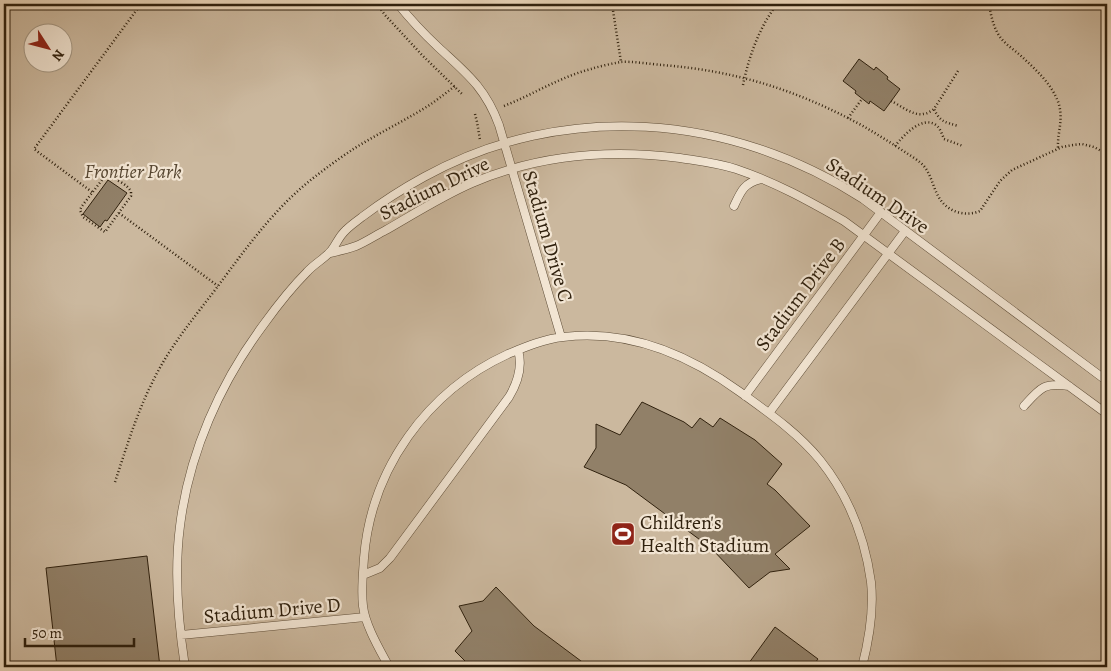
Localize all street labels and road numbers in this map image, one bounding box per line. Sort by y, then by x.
street label: Stadium Drive [375,150,494,227]
street label: Stadium Drive [821,151,935,240]
street label: Stadium Drive C [516,167,579,305]
street label: Stadium Drive B [749,232,852,356]
street label: Stadium Drive D [203,591,342,630]

